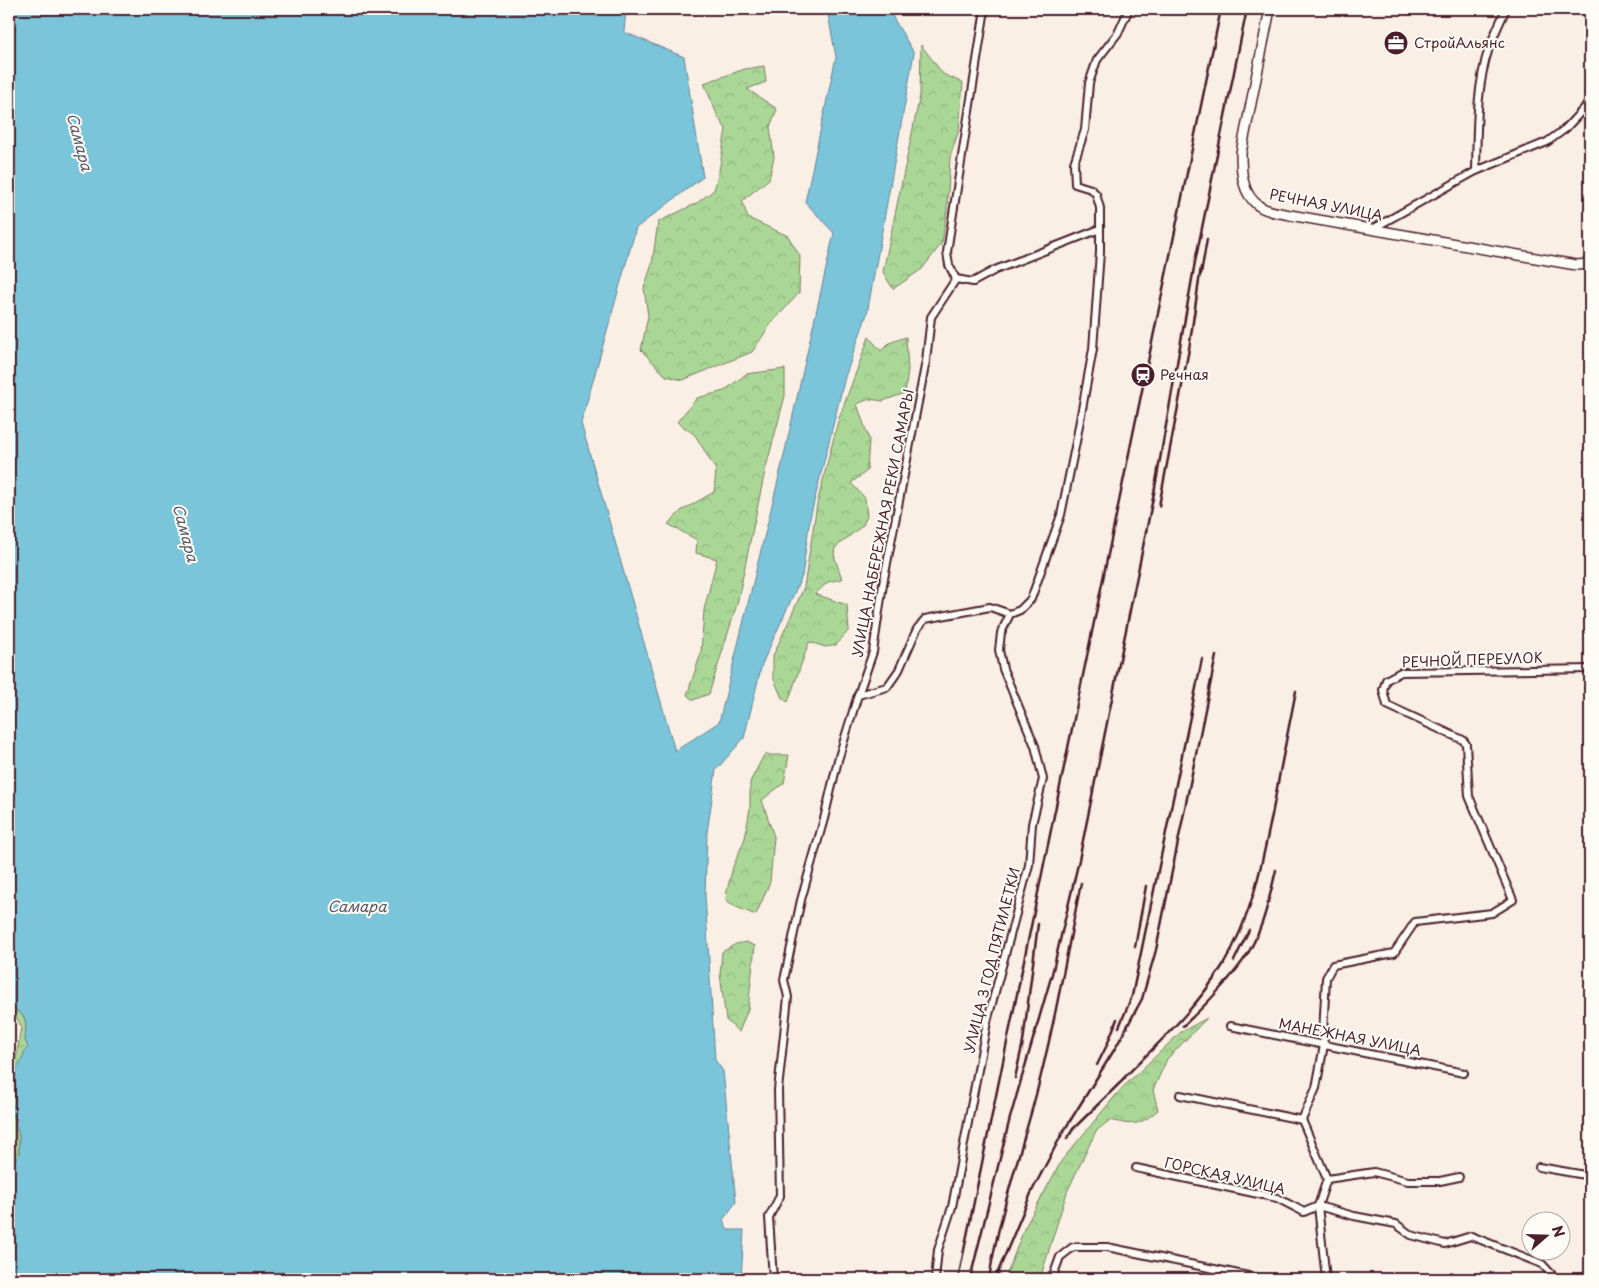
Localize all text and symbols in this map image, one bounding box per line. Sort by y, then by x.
office icon: СтройАльянс [1383,30,1409,56]
place label: СтройАльянс [1414,32,1505,53]
water label: Самара [62,110,99,174]
street label: РЕЧНАЯ УЛИЦА [1268,183,1385,226]
station icon: Речная [1130,362,1156,388]
place label: Речная [1160,364,1209,385]
street label: УЛИЦА НАБЕРЕЖНАЯ РЕКИ САМАРЫ [846,387,919,659]
water label: Самара [168,501,205,565]
street label: РЕЧНОЙ ПЕРЕУЛОК [1401,647,1543,672]
street label: УЛИЦА 3 ГОД ПЯТИЛЕТКИ [958,865,1025,1055]
water label: Самара [327,894,387,917]
street label: МАНЕЖНАЯ УЛИЦА [1277,1012,1423,1061]
street label: ГОРСКАЯ УЛИЦА [1163,1151,1288,1200]
north arrow [1522,1210,1572,1260]
text: N [1547,1223,1570,1240]

